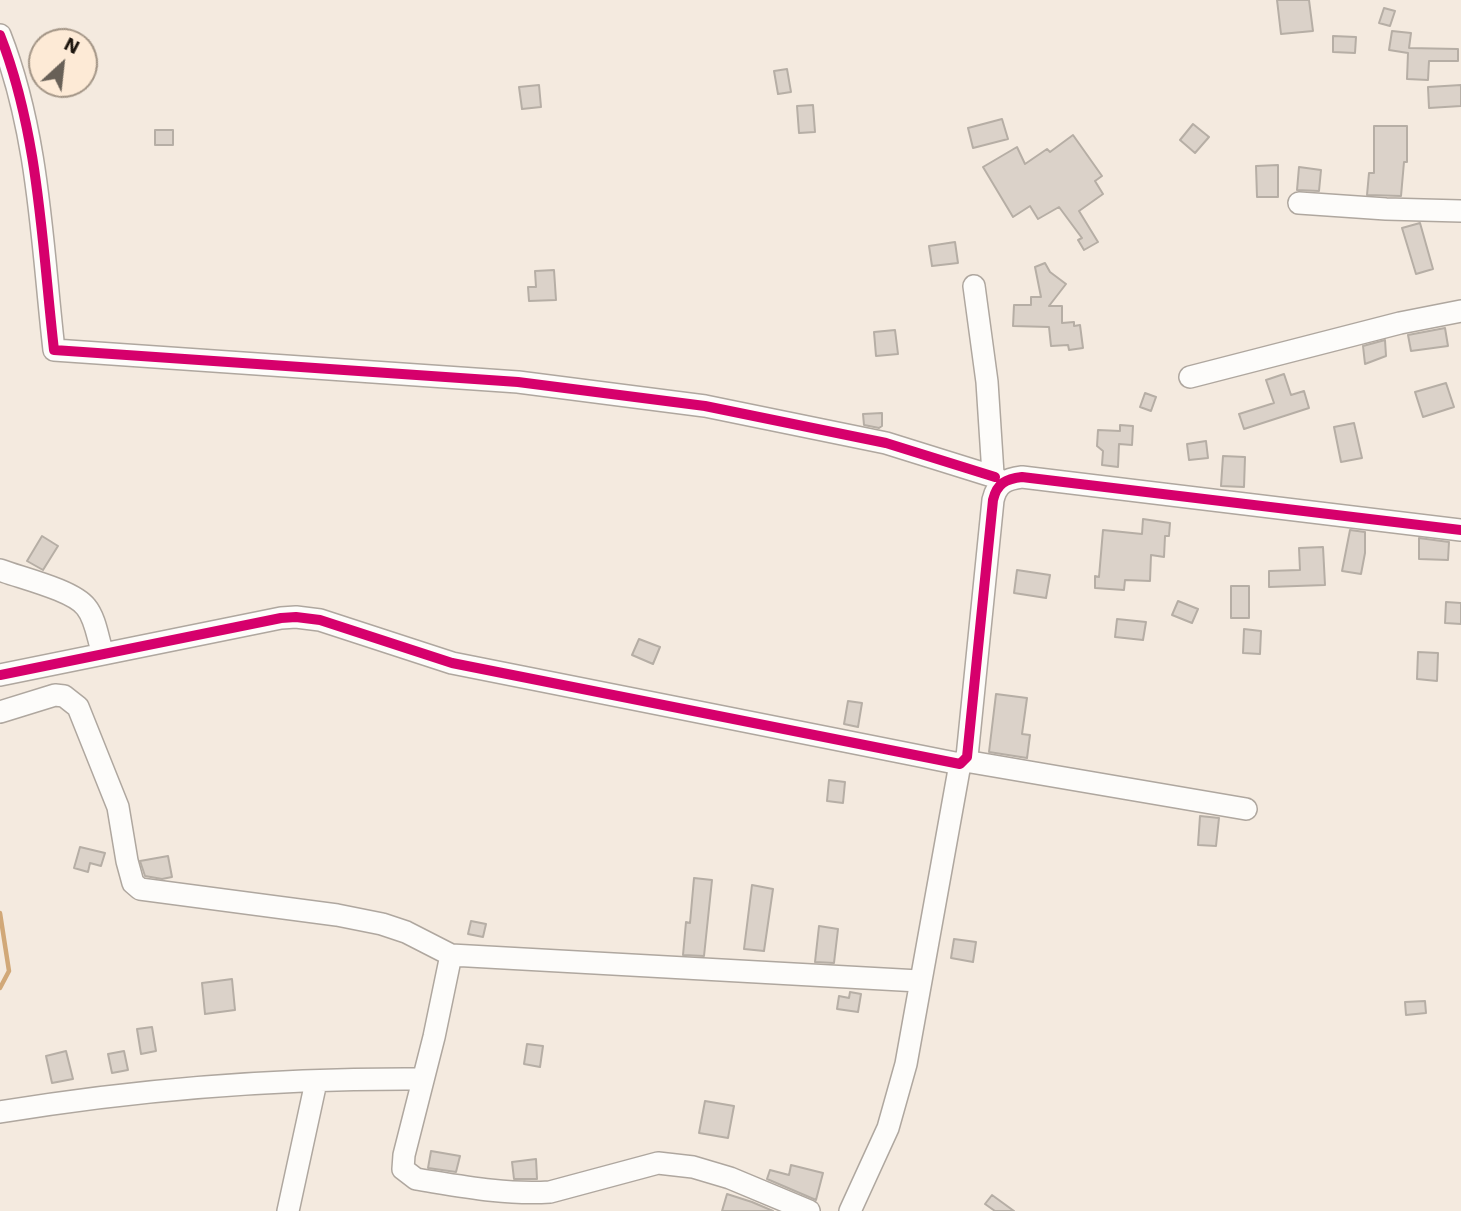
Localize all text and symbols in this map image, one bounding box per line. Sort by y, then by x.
north arrow [28,28,98,98]
text: N [60,32,83,59]

